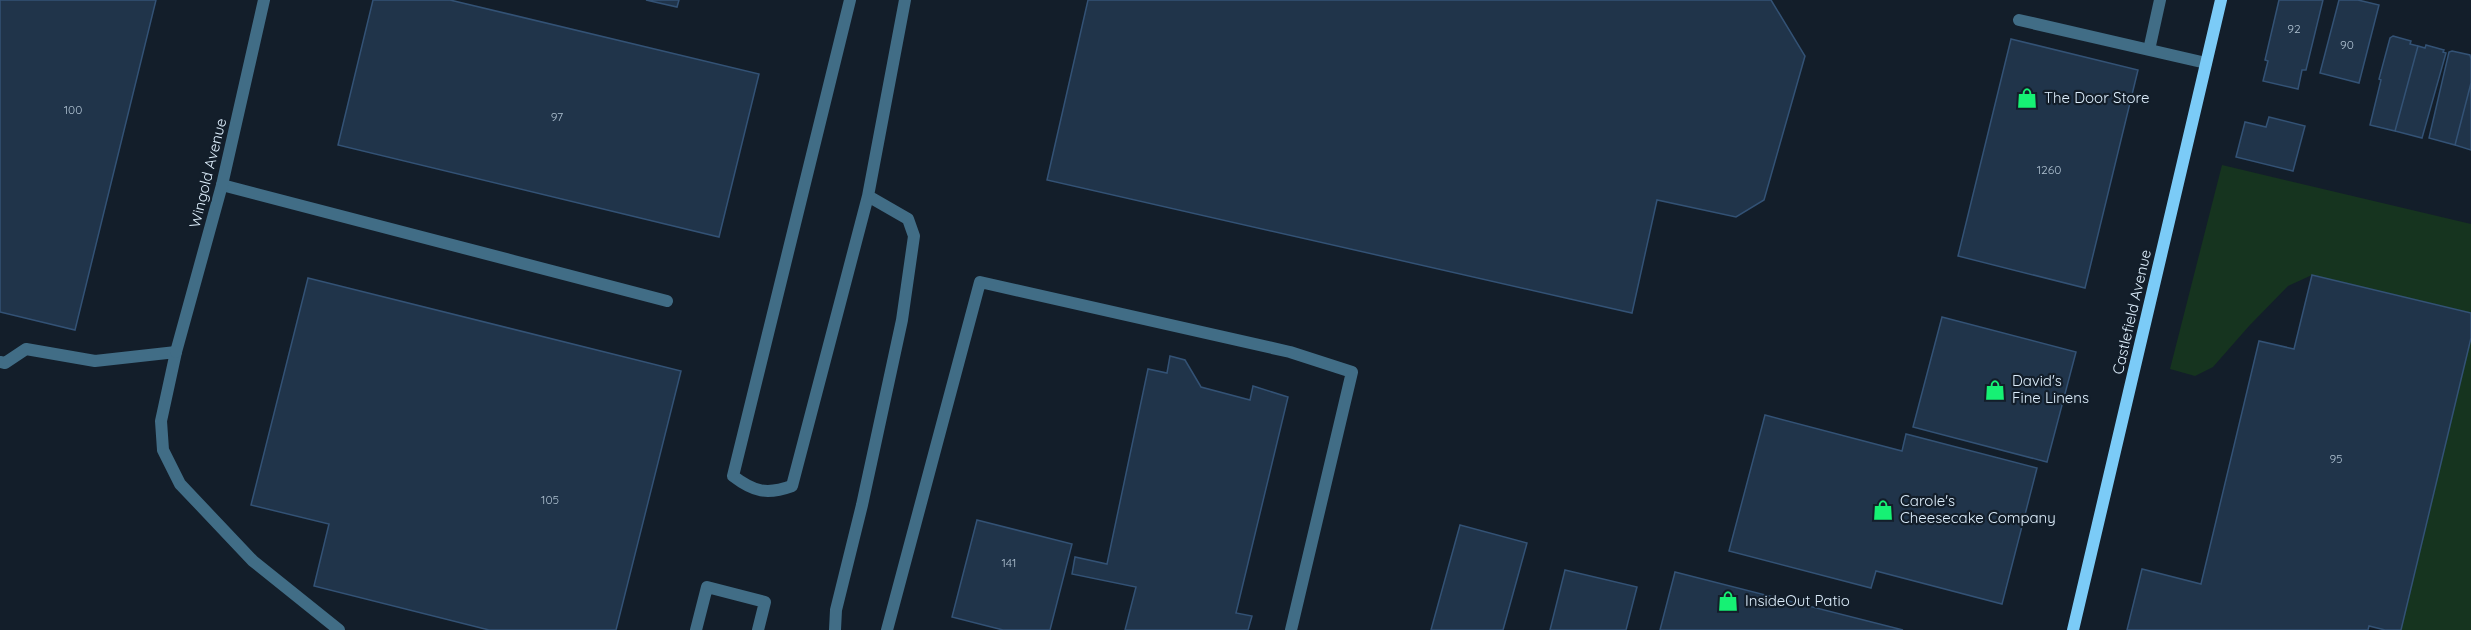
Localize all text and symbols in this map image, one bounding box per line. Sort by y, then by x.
house number: 92 [2287,21,2301,36]
house number: 90 [2340,37,2354,52]
shop icon: The Door Store [2015,86,2039,110]
place label: The Door Store [2044,88,2149,107]
house number: 100 [64,102,82,117]
house number: 97 [551,109,563,124]
street label: Wingold Avenue [185,116,230,230]
house number: 1260 [2037,162,2061,177]
street label: Castlefield Avenue [2108,248,2155,376]
place label: David's Fine Linens [2012,371,2089,407]
shop icon: David's Fine Linens [1983,378,2007,402]
house number: 95 [2329,451,2343,466]
place label: Carole's Cheesecake Company [1900,491,2056,527]
house number: 105 [541,492,559,507]
shop icon: Carole's Cheesecake Company [1871,498,1895,522]
house number: 141 [1002,555,1016,570]
shop icon: InsideOut Patio [1716,589,1740,613]
place label: InsideOut Patio [1745,591,1850,610]

